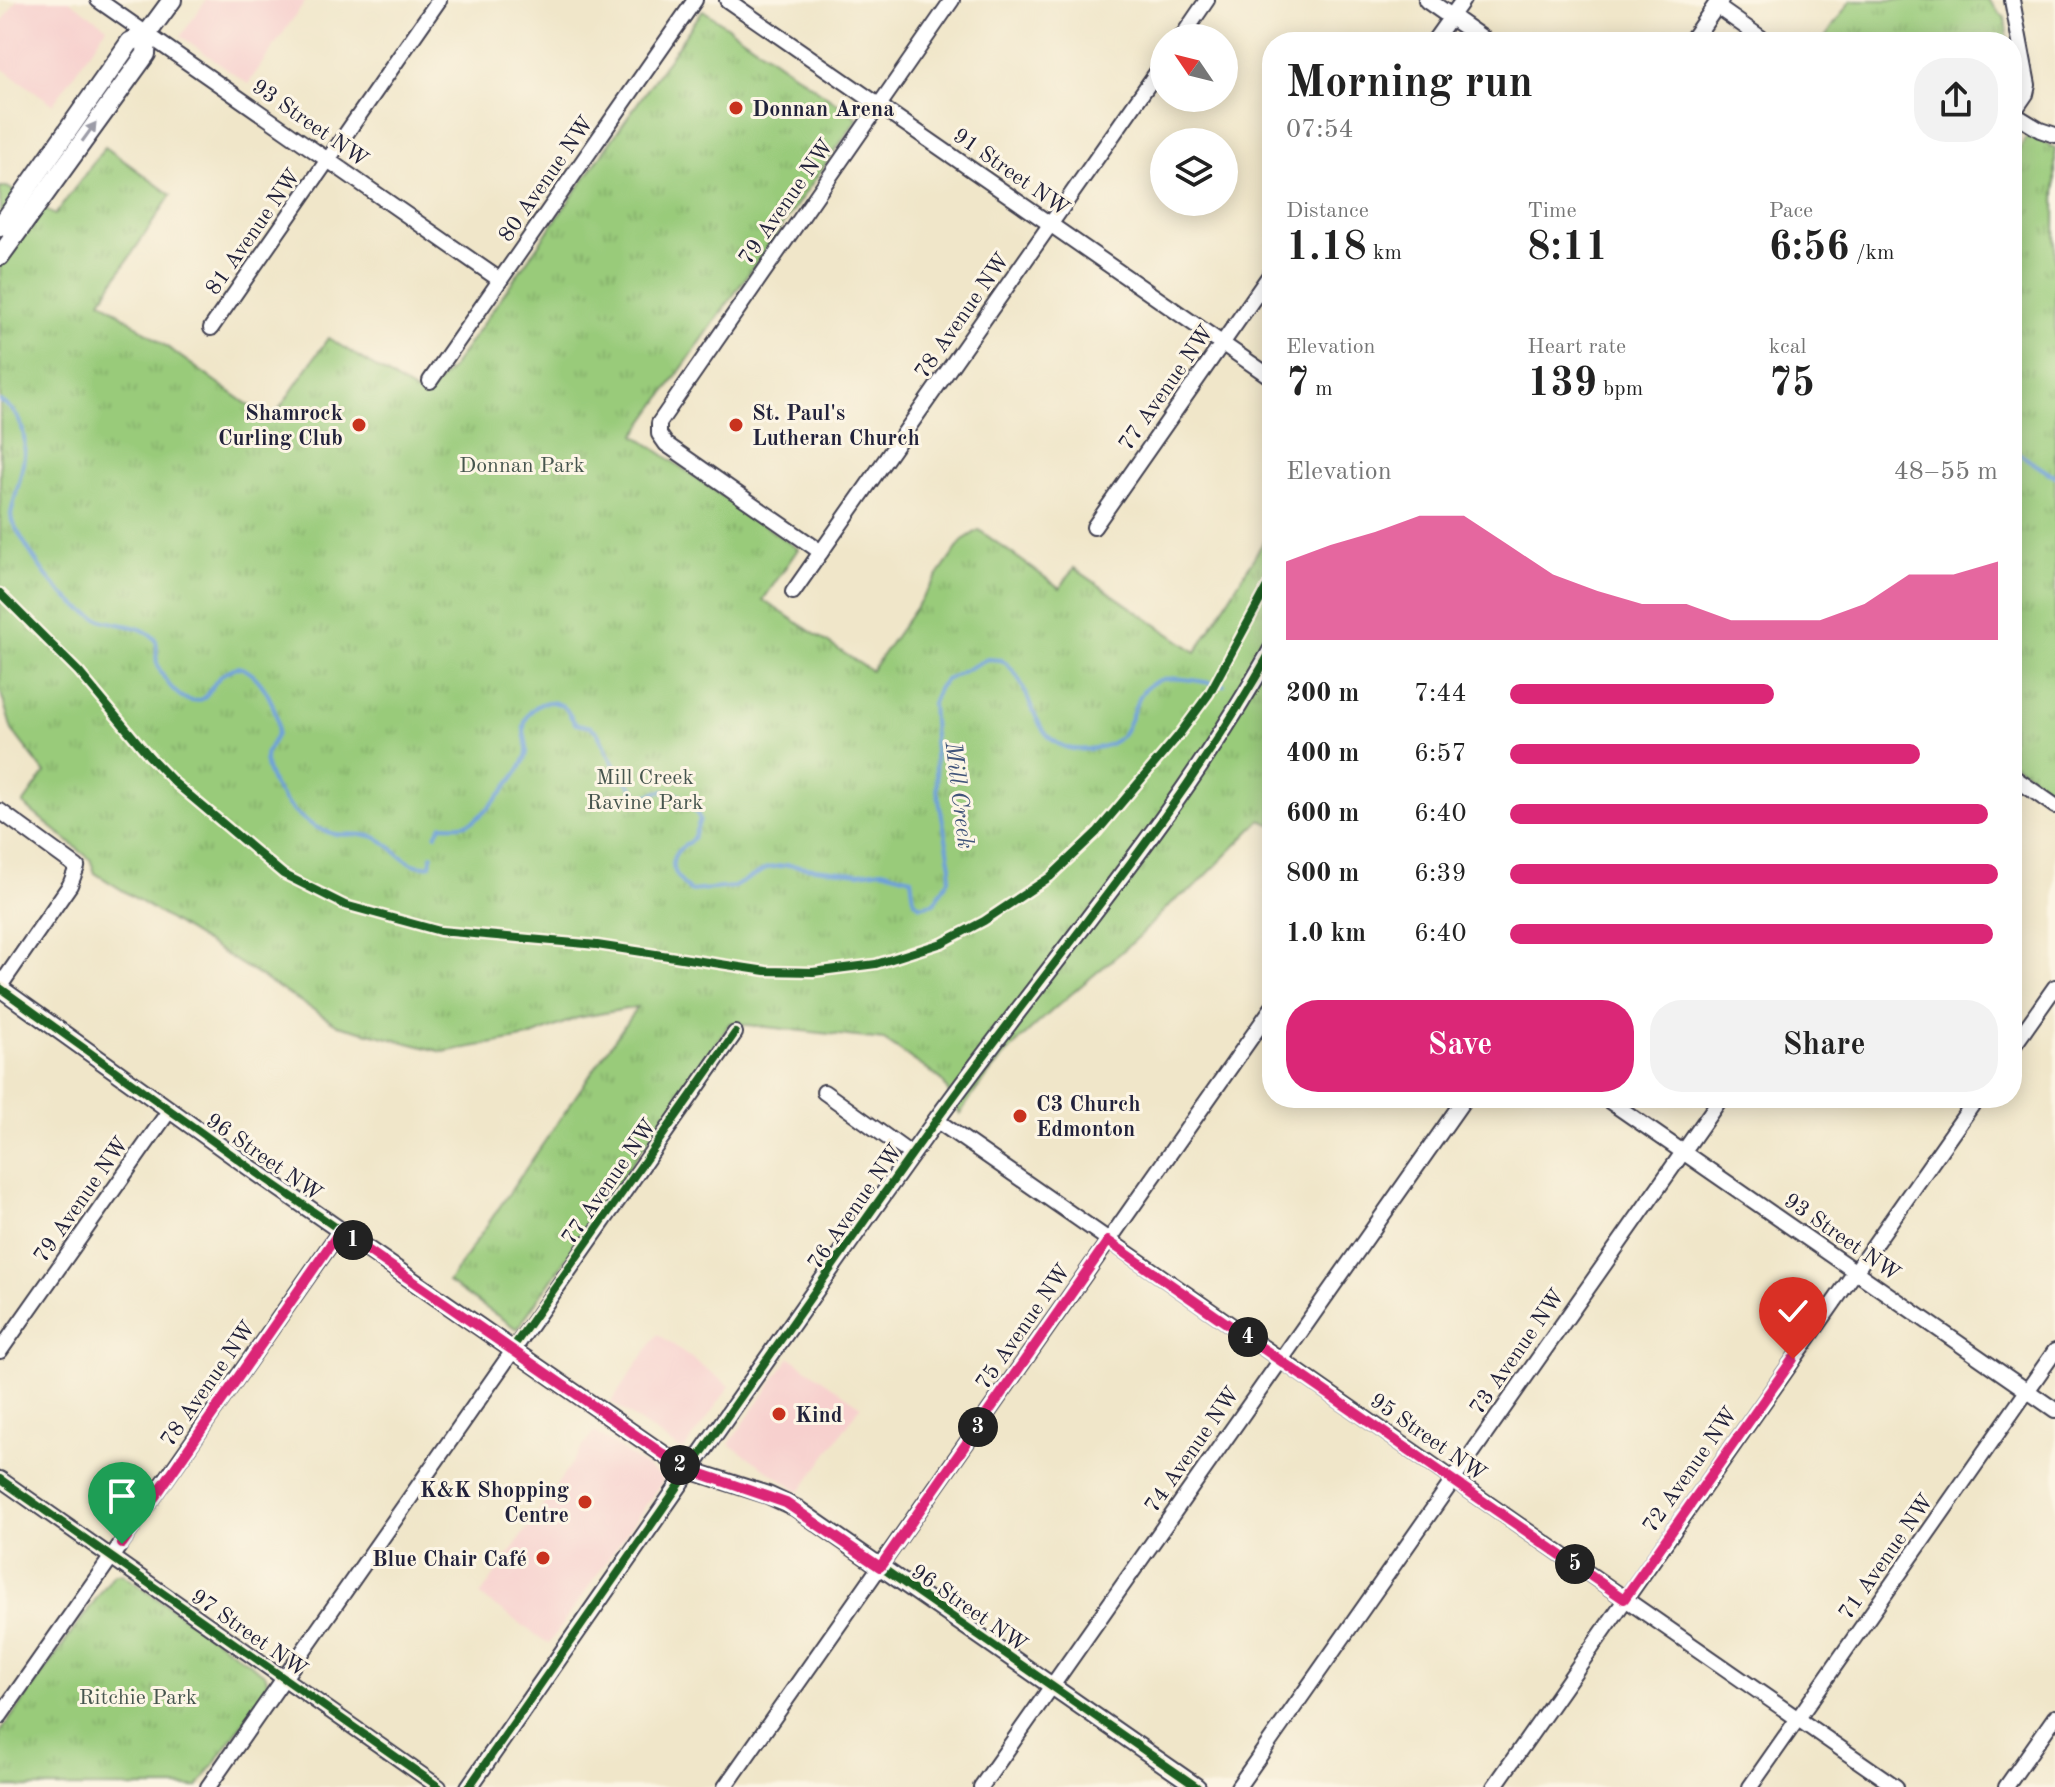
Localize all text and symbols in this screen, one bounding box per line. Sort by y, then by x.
north arrow [1150,24,1238,112]
map controls [1150,24,1238,216]
button: share [1914,58,1998,142]
text: Morning run [1286,62,1533,106]
street label: 93 Street NW [248,75,372,172]
marker: Donnan Arena [727,99,745,117]
place label: Donnan Arena [752,99,894,121]
street label: 80 Avenue NW [495,112,598,246]
text: 07:54 [1286,117,1354,143]
one-way arrow [81,122,96,143]
street label: 91 Street NW [949,124,1073,221]
button: layers [1150,128,1238,216]
street label: 79 Avenue NW [735,135,838,269]
street label: 81 Avenue NW [202,165,305,299]
text: Distance [1286,200,1369,222]
text: Time [1527,200,1577,222]
text: Pace [1769,200,1813,222]
text: 1.18 [1286,229,1367,269]
text: 8:11 [1527,229,1608,269]
text: 6:56 [1769,229,1849,269]
text: km [1367,242,1402,264]
text: /km [1849,242,1894,264]
street label: 78 Avenue NW [911,249,1014,383]
street label: 77 Avenue NW [1115,321,1218,455]
text: Elevation [1286,336,1376,358]
text: Heart rate [1527,336,1626,358]
text: kcal [1769,336,1807,358]
text: 7 [1286,365,1309,405]
text: 139 [1527,365,1597,405]
text: 75 [1769,365,1815,405]
text: m [1309,378,1333,400]
text: bpm [1597,378,1643,400]
place label: Shamrock Curling Club [218,403,343,450]
place label: St. Paul's Lutheran Church [752,403,920,450]
marker: Shamrock Curling Club [350,416,368,434]
marker: St. Paul's Lutheran Church [727,416,745,434]
park label: Donnan Park [459,455,585,477]
text: Elevation [1286,459,1392,485]
text: 48–55 m [1894,459,1998,485]
text: 200 m [1286,681,1359,707]
text: 7:44 [1414,681,1467,707]
water label: Mill Creek [939,739,977,850]
text: 400 m [1286,741,1359,767]
text: 6:57 [1414,741,1467,767]
park label: Mill Creek Ravine Park [587,767,704,814]
text: 600 m [1286,801,1359,827]
text: 6:40 [1414,801,1467,827]
text: 800 m [1286,861,1359,887]
text: 6:39 [1414,861,1467,887]
text: 1.0 km [1286,921,1366,947]
text: 6:40 [1414,921,1467,947]
button: Save [1286,1000,1634,1092]
button: Share [1650,1000,1998,1092]
place label: C3 Church Edmonton [1036,1094,1141,1141]
marker: C3 Church Edmonton [1011,1107,1029,1125]
street label: 96 Street NW [202,1109,326,1206]
street label: 77 Avenue NW [558,1115,661,1249]
street label: 79 Avenue NW [30,1133,133,1267]
street label: 76 Avenue NW [804,1140,907,1274]
street label: 93 Street NW [1780,1189,1904,1286]
pin: 1 [333,1220,373,1260]
text: 1 [347,1229,359,1251]
street label: 75 Avenue NW [972,1260,1075,1394]
pin [1759,1277,1827,1359]
street label: 73 Avenue NW [1466,1285,1569,1419]
icon: check [1771,1289,1815,1333]
street label: 78 Avenue NW [157,1317,260,1451]
pin: 4 [1228,1317,1268,1357]
text: 4 [1242,1326,1254,1348]
street label: 74 Avenue NW [1141,1383,1244,1517]
street label: 95 Street NW [1366,1389,1490,1486]
street label: 72 Avenue NW [1639,1403,1742,1537]
marker: Kind [770,1405,788,1423]
place label: Kind [795,1405,843,1427]
pin: 3 [958,1407,998,1447]
text: 3 [972,1416,984,1438]
pin: 2 [660,1445,700,1485]
text: 2 [674,1454,686,1476]
pin [88,1462,156,1544]
icon: arrive [100,1474,144,1518]
place label: K&K Shopping Centre [420,1480,569,1527]
street label: 71 Avenue NW [1835,1490,1938,1624]
marker: K&K Shopping Centre [576,1493,594,1511]
pin: 5 [1555,1544,1595,1584]
place label: Blue Chair Café [372,1549,527,1571]
marker: Blue Chair Café [534,1549,552,1567]
text: 5 [1569,1553,1581,1575]
street label: 96 Street NW [907,1560,1031,1657]
street label: 97 Street NW [187,1585,311,1682]
park label: Ritchie Park [79,1687,197,1709]

